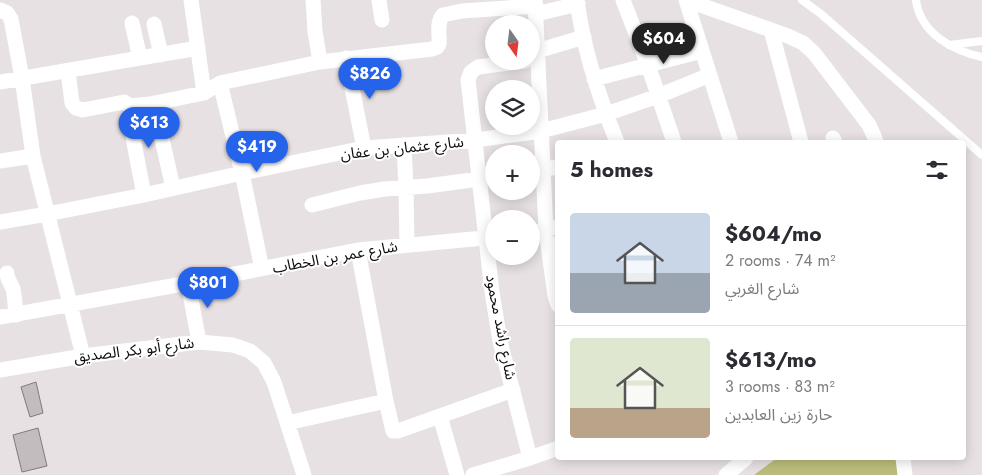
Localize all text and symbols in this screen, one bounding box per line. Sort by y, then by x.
north arrow [485,15,540,70]
map controls [485,15,540,265]
pin: $604 [634,22,694,65]
text: $604 [643,27,685,50]
pin: $826 [340,58,400,100]
text: $826 [349,62,391,85]
button: layers [485,80,540,135]
pin: $613 [119,106,179,149]
text: $613 [130,111,168,134]
pin: $419 [227,130,287,173]
street label: شارع عثمان بن عفان [339,131,465,166]
text: $419 [237,135,277,158]
button: + [485,145,540,200]
text: 5 homes [570,155,653,185]
icon: filters [923,156,951,184]
button: − [485,210,540,265]
text: $604/mo [725,219,822,249]
icon: home [610,233,670,293]
street label: شارع عمر بن الخطاب [271,235,400,280]
text: 2 rooms · 74 m² [725,249,836,272]
pin: $801 [178,266,238,309]
text: $801 [189,271,227,294]
street label: شارع راشد محمود [479,272,522,382]
text: شارع الغربي [725,277,799,300]
street label: شارع أبو بكر الصديق [72,332,196,369]
text: $613/mo [725,345,816,375]
icon: home [610,358,670,418]
text: 3 rooms · 83 m² [725,375,835,398]
text: حارة زين العابدين [725,403,833,426]

